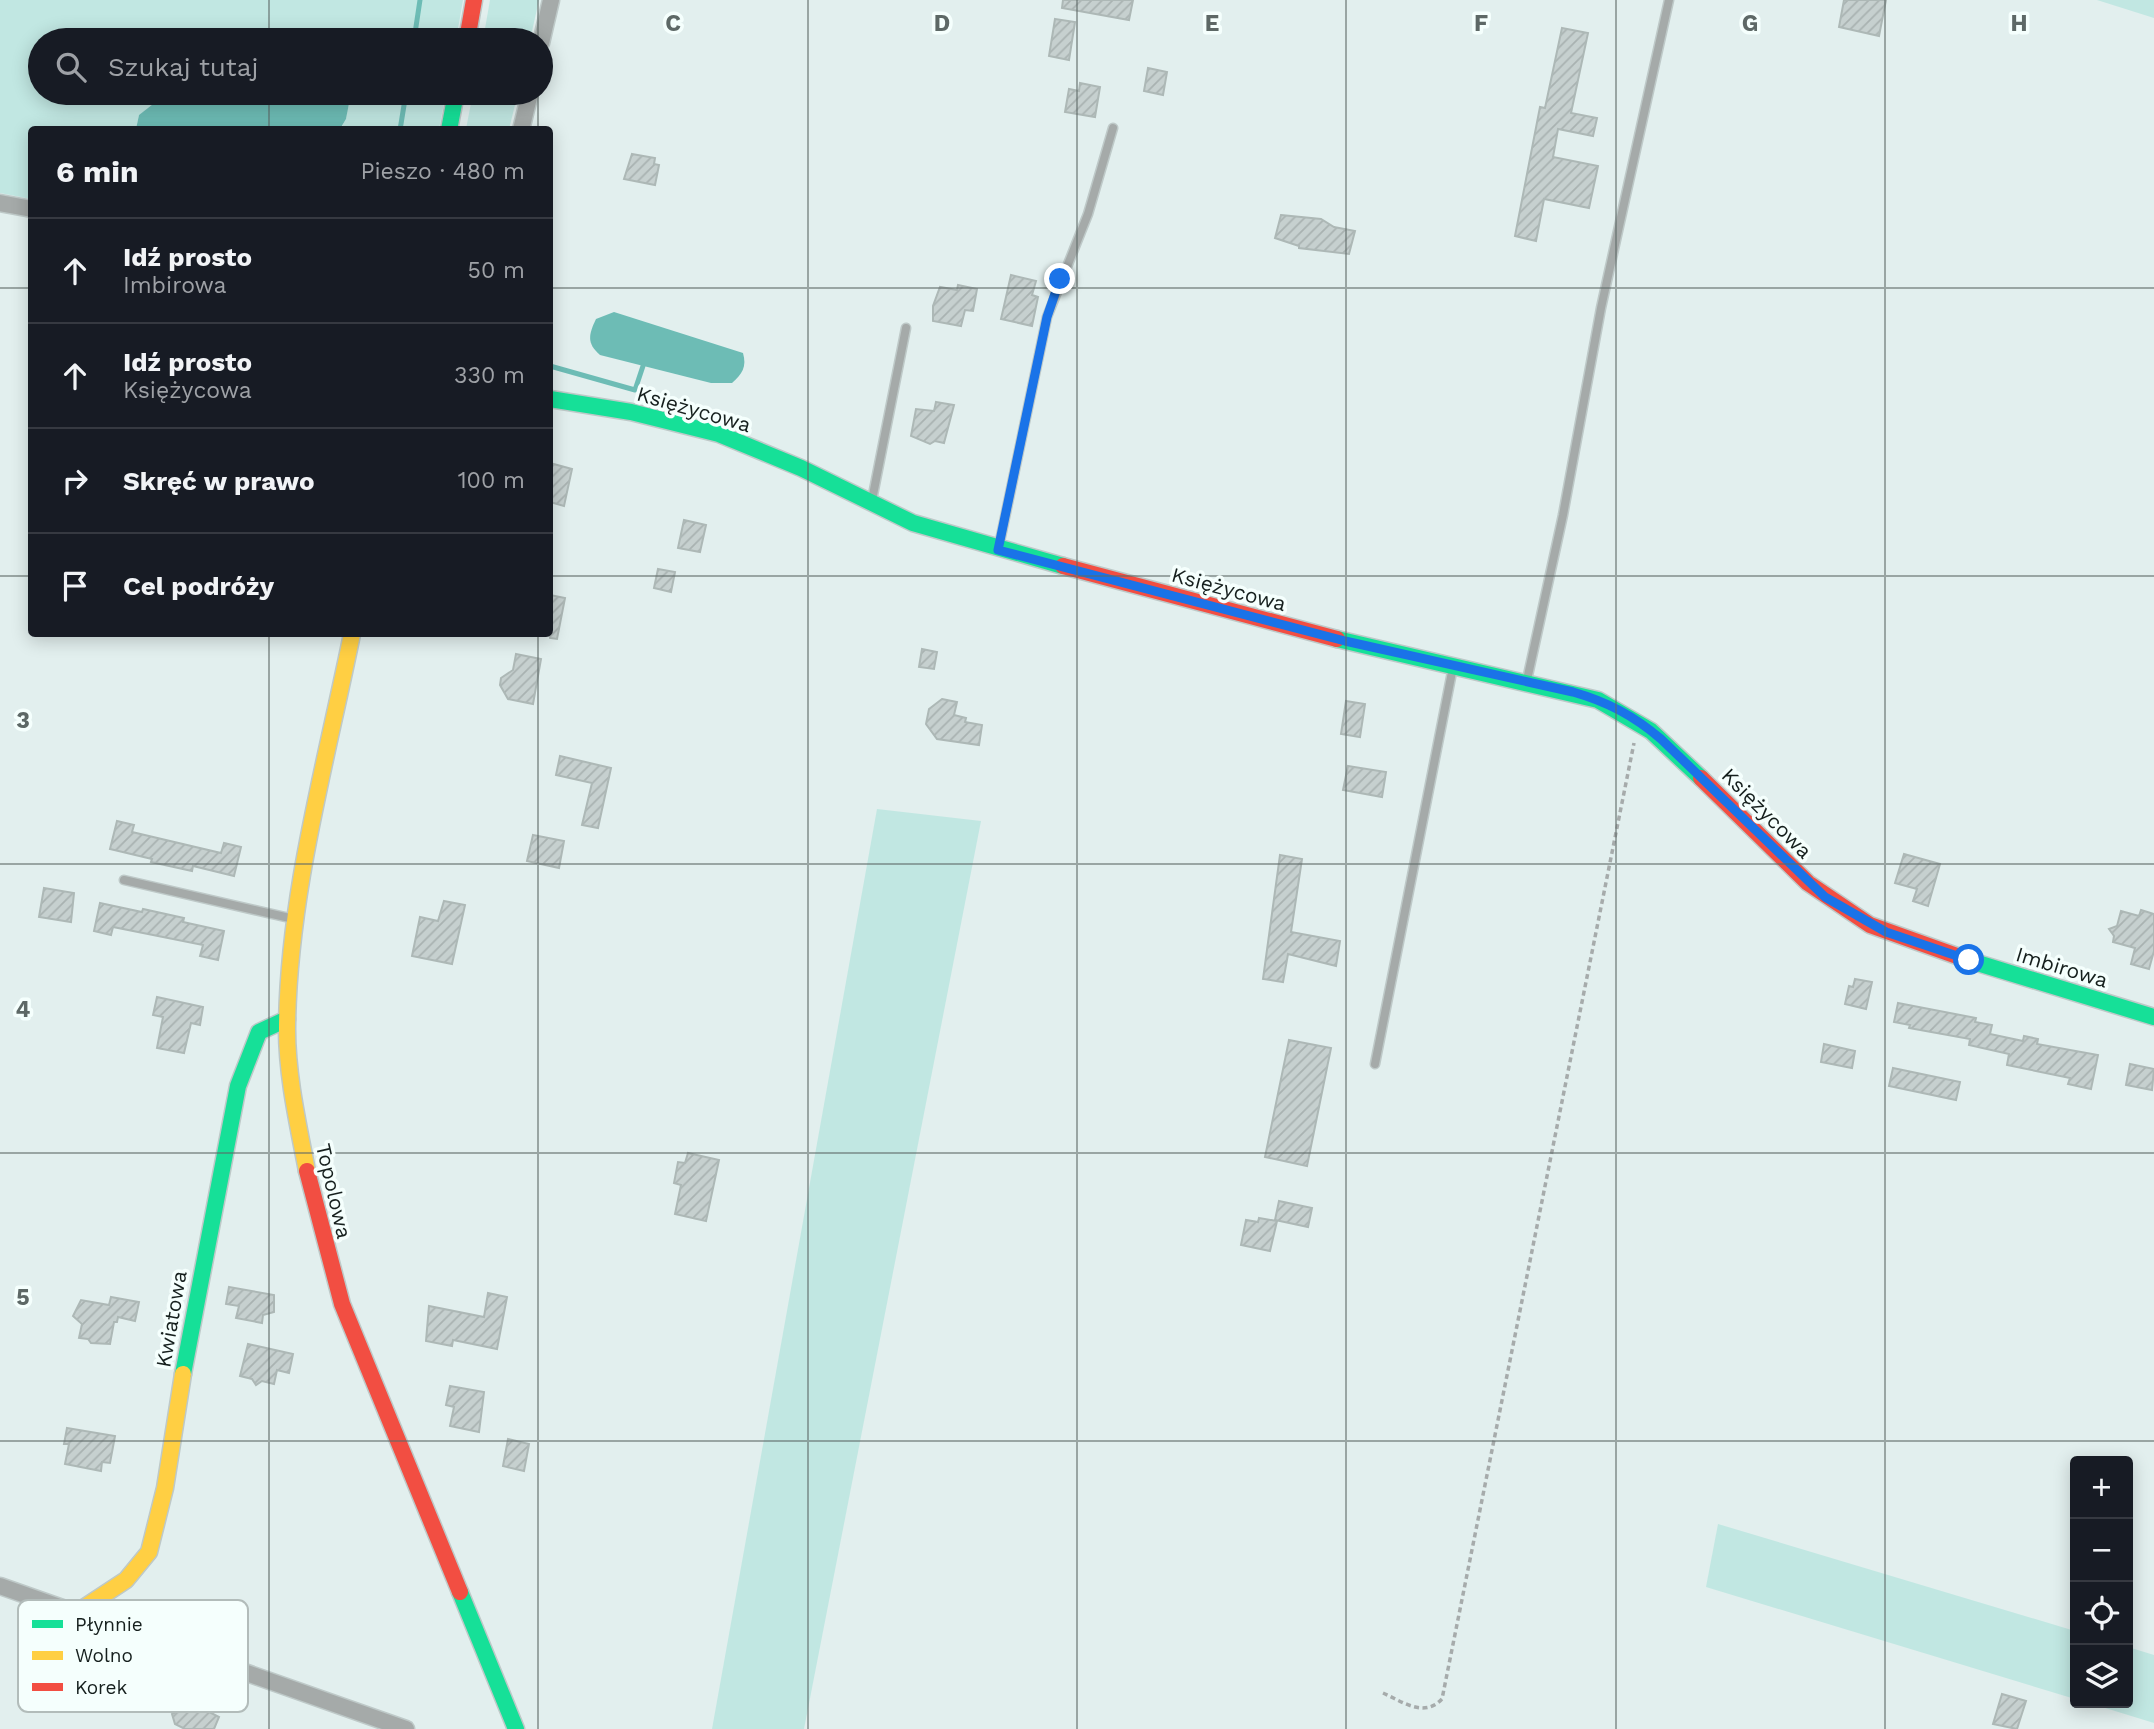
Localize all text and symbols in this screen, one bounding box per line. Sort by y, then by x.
text: C [665,10,681,37]
text: D [934,10,950,37]
text: E [1205,10,1219,37]
text: F [1474,10,1488,37]
text: G [1742,10,1758,37]
text: H [2010,10,2028,37]
search box [28,28,553,105]
icon: search [52,48,90,86]
text: Szukaj tutaj [108,52,258,82]
text: 6 min [56,154,139,189]
text: Pieszo · 480 m [360,158,525,185]
text: Idź prosto [123,242,252,272]
icon: ahead [56,252,94,290]
text: 50 m [468,257,525,284]
route end [1044,263,1075,294]
text: Imbirowa [123,272,227,299]
text: Idź prosto [123,347,252,377]
icon: ahead [56,357,94,395]
text: 330 m [454,362,525,389]
text: Księżycowa [123,377,252,404]
street label: Księżycowa [634,381,754,437]
icon: right [56,462,94,500]
text: Skręć w prawo [123,466,315,496]
text: 100 m [458,467,525,494]
street label: Księżycowa [1169,562,1289,616]
icon: arrive [56,567,94,605]
text: Cel podróży [123,571,274,601]
text: 3 [16,707,30,734]
street label: Księżycowa [1717,763,1817,863]
street label: Imbirowa [2013,941,2111,993]
route start [1953,944,1984,975]
text: 4 [16,996,31,1023]
street label: Topolowa [311,1141,357,1241]
street label: Kwiatowa [150,1269,192,1369]
text: 5 [16,1284,30,1311]
map controls [2070,1456,2133,1708]
button: + [2070,1456,2133,1519]
button: − [2070,1519,2133,1582]
button: locate [2070,1582,2133,1645]
legend [18,1600,248,1712]
text: Płynnie [75,1613,143,1636]
text: Wolno [75,1644,133,1667]
button: layers [2070,1645,2133,1708]
text: Korek [75,1676,127,1699]

